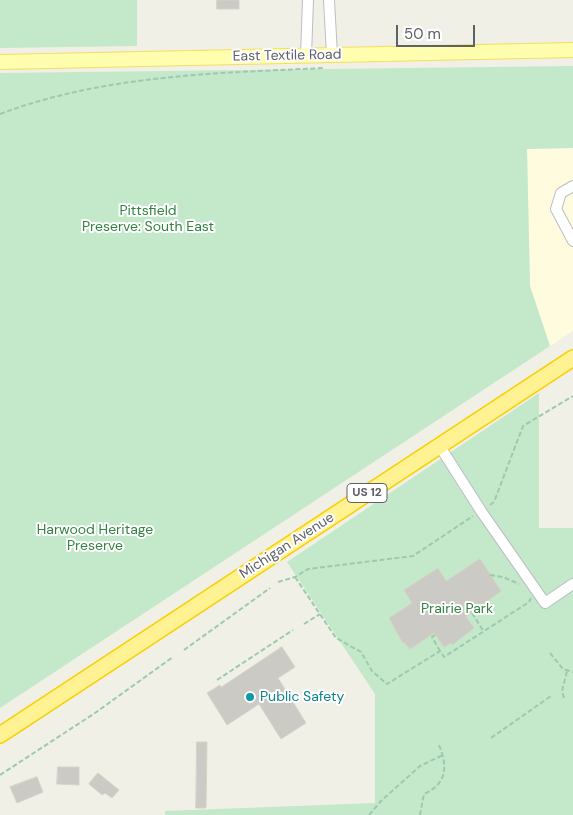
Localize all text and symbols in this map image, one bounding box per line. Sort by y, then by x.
scale bar [398,15,477,47]
text: 50 m [404,24,441,44]
street label: East Textile Road [232,47,342,65]
park label: Pittsfield Preserve: South East [82,203,214,236]
road number: US 12 [347,483,387,502]
street label: Michigan Avenue [237,509,337,583]
park label: Harwood Heritage Preserve [37,522,153,554]
park label: Prairie Park [421,601,493,617]
place label: Public Safety [260,689,344,705]
marker: Public Safety [244,691,256,703]

